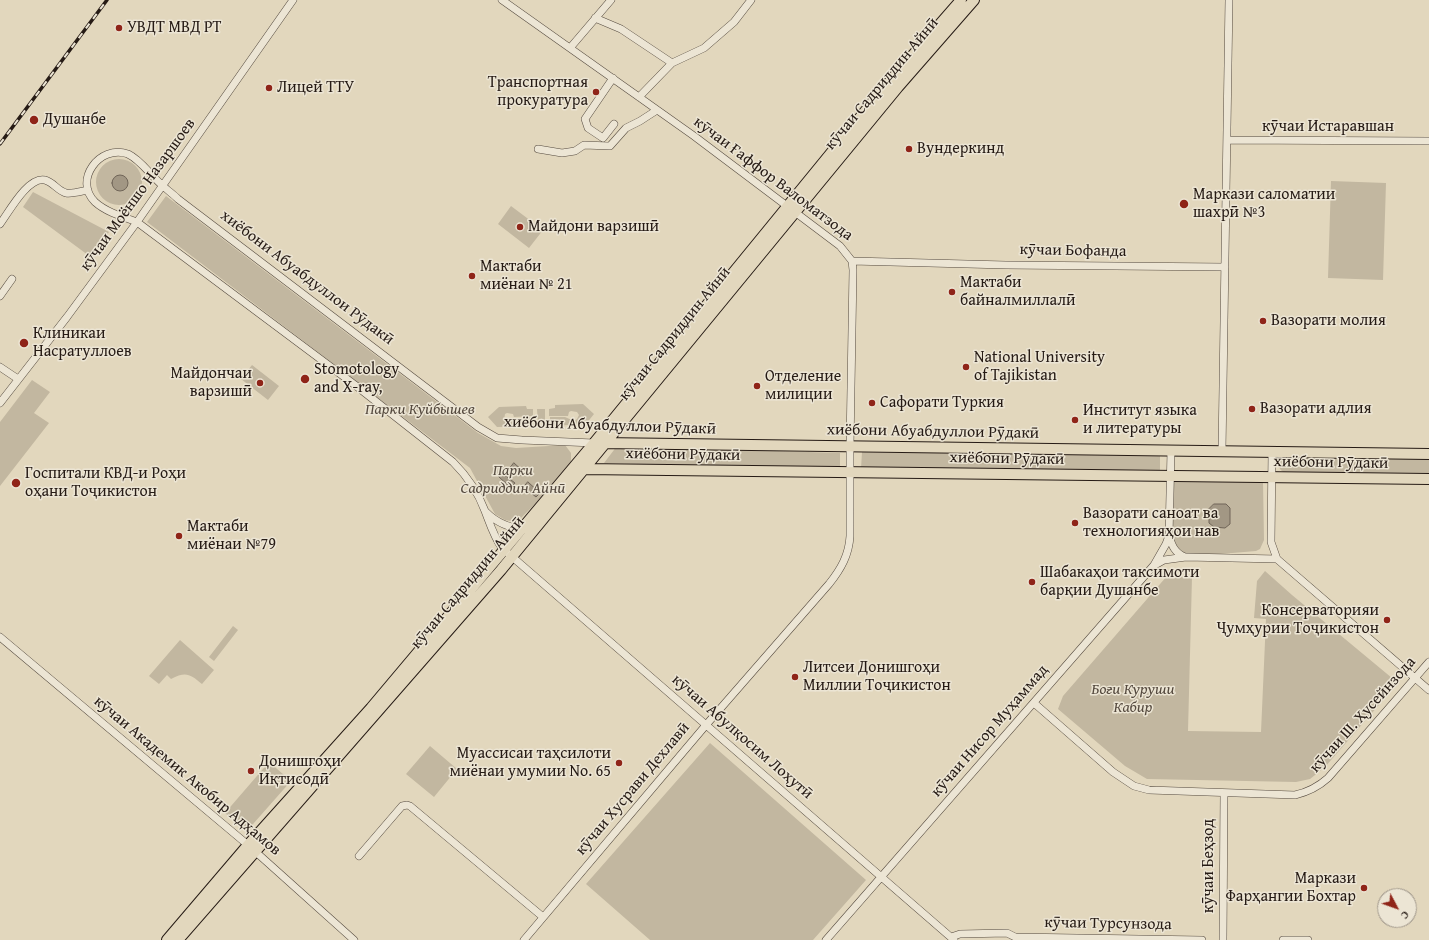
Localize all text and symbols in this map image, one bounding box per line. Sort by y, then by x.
street label: кӯчаи Садриддин Айнӣ [821,14,943,154]
place label: УВДТ МВД РТ [127,18,221,38]
marker: УВДТ МВД РТ [114,23,124,33]
place label: Транспортная прокуратура [488,73,588,111]
place label: Лицей ТТУ [277,78,354,98]
marker: Лицей ТТУ [264,83,274,93]
marker: Транспортная прокуратура [591,87,601,97]
place label: Душанбе [43,110,106,130]
street label: кӯчаи Ғаффор Валоматзода [689,113,857,245]
marker: Душанбе [28,114,40,126]
street label: кӯчаи Моёншо Назаршоев [76,115,200,275]
street label: кӯчаи Истаравшан [1262,117,1394,137]
place label: Вундеркинд [917,139,1004,159]
marker: Вундеркинд [904,144,914,154]
place label: Маркази саломатии шахрӣ №3 [1193,185,1335,223]
marker: Маркази саломатии шахрӣ №3 [1178,198,1190,210]
street label: хиёбони Абуабдуллои Рӯдакӣ [216,206,398,350]
place label: Майдони варзишӣ [528,217,659,237]
marker: Майдони варзишӣ [515,222,525,232]
street label: кӯчаи Бофанда [1019,240,1127,262]
place label: Мактаби миёнаи № 21 [480,257,572,295]
street label: кӯчаи Садриддин Айнӣ [615,263,735,405]
marker: Мактаби миёнаи № 21 [467,271,477,281]
place label: Мактаби байналмиллалӣ [960,273,1076,311]
marker: Мактаби байналмиллалӣ [947,287,957,297]
place label: Вазорати молия [1271,311,1386,331]
marker: Вазорати молия [1258,316,1268,326]
place label: Клиникаи Насратуллоев [33,324,132,362]
marker: Клиникаи Насратуллоев [18,337,30,349]
place label: National University of Tajikistan [974,348,1105,386]
place label: Stomotology and X-ray, [314,360,399,398]
marker: National University of Tajikistan [961,362,971,372]
place label: Майдончаи варзишӣ [170,364,252,402]
place label: Отделение милиции [765,367,841,405]
marker: Stomotology and X-ray, [299,373,311,385]
marker: Майдончаи варзишӣ [255,378,265,388]
marker: Отделение милиции [752,381,762,391]
place label: Сафорати Туркия [880,393,1004,413]
marker: Сафорати Туркия [867,398,877,408]
place label: Вазорати адлия [1260,399,1372,419]
park label: Парки Куйбышев [365,400,475,420]
place label: Институт языка и литературы [1083,401,1197,439]
marker: Вазорати адлия [1247,404,1257,414]
street label: хиёбони Абуабдуллои Рӯдакӣ [504,413,716,439]
marker: Институт языка и литературы [1070,415,1080,425]
street label: хиёбони Абуабдуллои Рӯдакӣ [827,421,1039,443]
street label: хиёбони Рӯдакӣ [625,444,741,466]
street label: хиёбони Рӯдакӣ [949,448,1065,470]
street label: хиёбони Рӯдакӣ [1273,452,1389,474]
park label: Парки Садриддин Айнӣ [461,461,565,499]
place label: Госпитали КВД-и Роҳи оҳани Тоҷикистон [25,464,186,502]
marker: Госпитали КВД-и Роҳи оҳани Тоҷикистон [10,477,22,489]
place label: Вазорати саноат ва технологияҳои нав [1083,504,1219,542]
street label: кӯчаи Садриддин Айнӣ [407,513,529,653]
place label: Мактаби миёнаи №79 [187,517,276,555]
marker: Вазорати саноат ва технологияҳои нав [1070,518,1080,528]
marker: Мактаби миёнаи №79 [174,531,184,541]
place label: Шабакаҳои таксимоти барқии Душанбе [1040,563,1199,601]
marker: Шабакаҳои таксимоти барқии Душанбе [1027,577,1037,587]
place label: Консерваторияи Ҷумҳурии Тоҷикистон [1216,601,1379,639]
marker: Консерваторияи Ҷумҳурии Тоҷикистон [1382,615,1392,625]
street label: кӯчаи Ш. Ҳусейнзода [1306,653,1420,777]
place label: Литсеи Донишгоҳи Миллии Тоҷикистон [803,658,951,696]
street label: кӯчаи Нисор Муҳаммад [927,661,1053,801]
street label: кӯчаи Абулқосим Лоҳутӣ [667,670,817,804]
marker: Литсеи Донишгоҳи Миллии Тоҷикистон [790,672,800,682]
park label: Боғи Куруши Кабир [1091,680,1175,718]
street label: кӯчаи Академик Акобир Адҳамов [90,692,284,860]
street label: кӯчаи Хусрави Дехлавӣ [572,719,694,859]
place label: Муассисаи таҳсилоти миёнаи умумии No. 65 [449,744,611,782]
place label: Донишгоҳи Иқтисодӣ [259,752,341,790]
marker: Муассисаи таҳсилоти миёнаи умумии No. 65 [614,758,624,768]
marker: Донишгоҳи Иқтисодӣ [246,766,256,776]
street label: кӯчаи Беҳзод [1199,819,1219,913]
place label: Маркази Фарҳангии Бохтар [1225,869,1356,907]
marker: Маркази Фарҳангии Бохтар [1359,883,1369,893]
north arrow [1377,888,1417,928]
text: С [1397,908,1413,923]
street label: кӯчаи Турсунзода [1044,913,1172,935]

